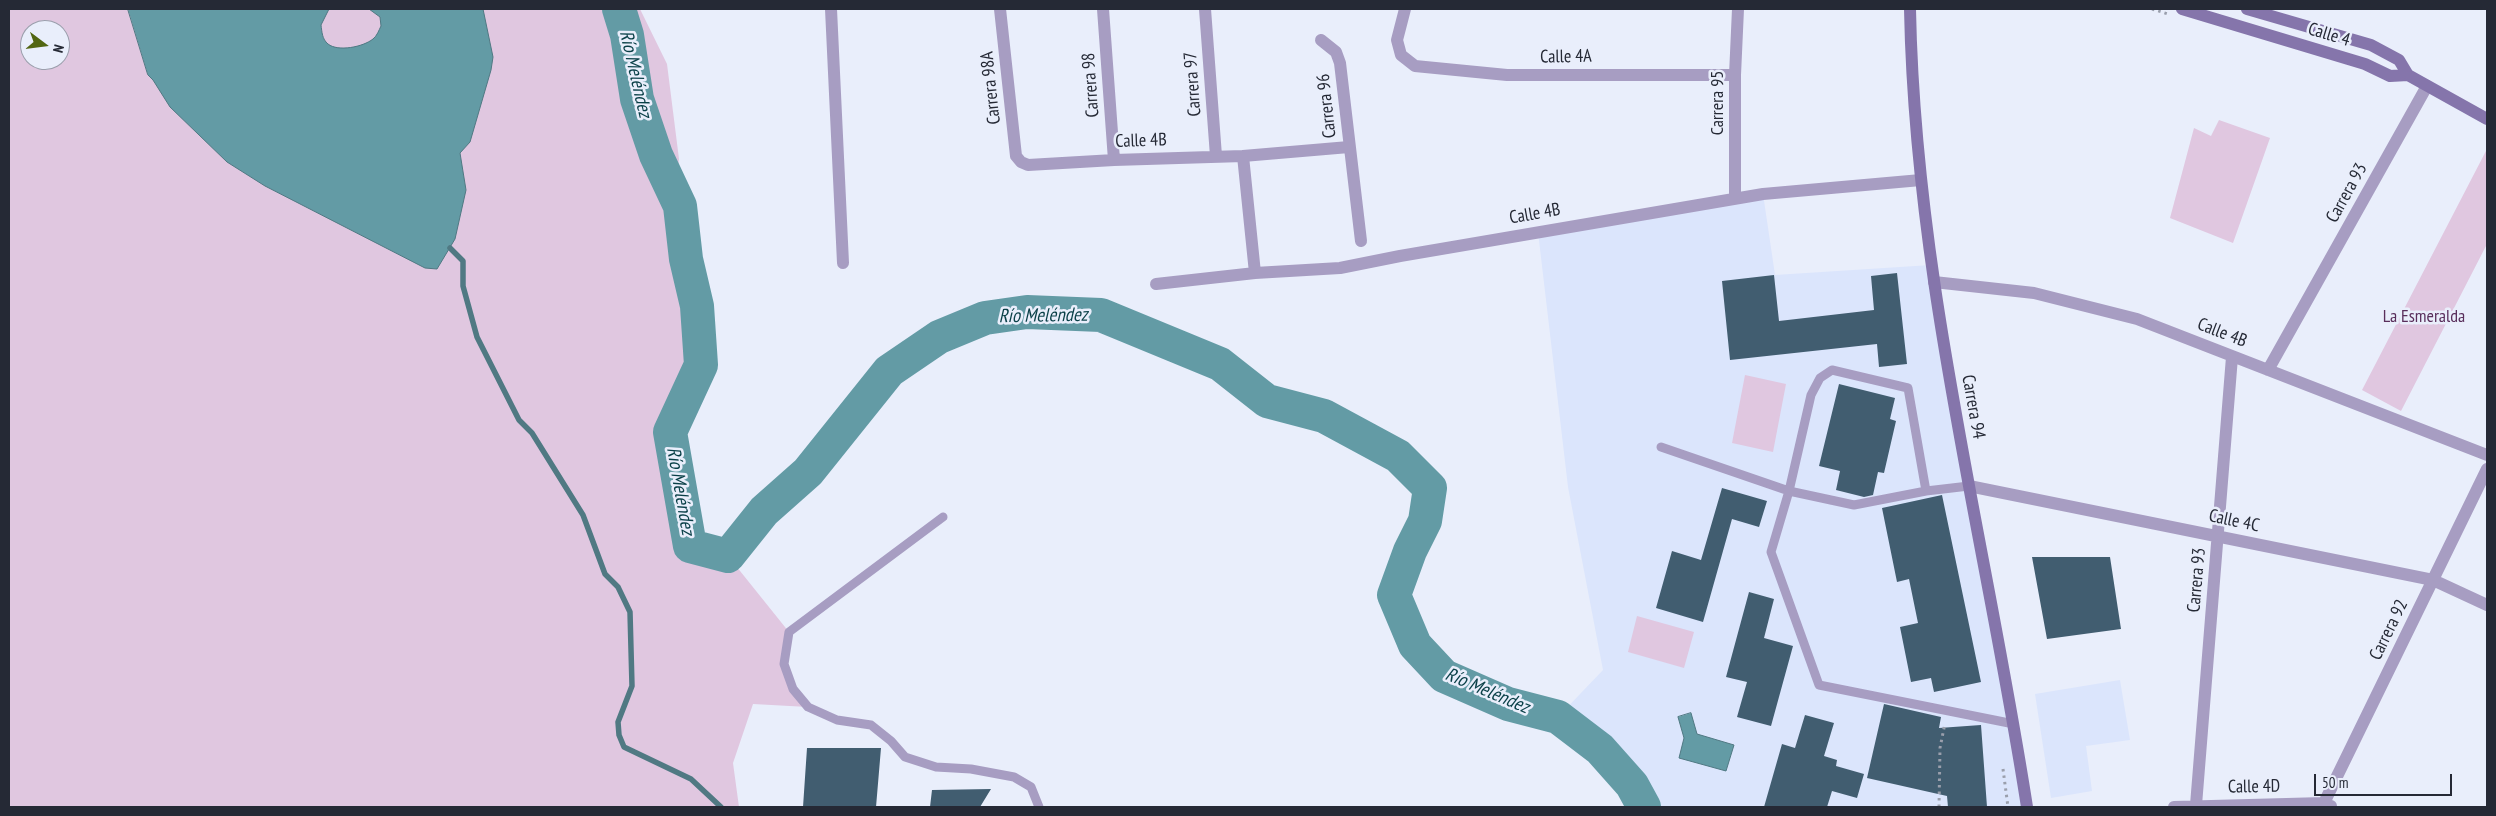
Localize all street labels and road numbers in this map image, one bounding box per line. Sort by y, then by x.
street label: Calle 4 [2305,18,2353,52]
street label: Calle 4A [1540,46,1592,68]
street label: Carrera 98A [976,50,1006,126]
street label: Carrera 97 [1180,51,1206,117]
street label: Carrera 98 [1078,52,1104,118]
street label: Carrera 95 [1707,71,1729,135]
street label: Carrera 96 [1313,73,1341,139]
street label: Calle 4B [1115,129,1167,153]
street label: Carrera 93 [2322,159,2372,227]
street label: Calle 4B [1508,199,1562,229]
street label: Calle 4B [2194,314,2250,352]
street label: Carrera 94 [1957,373,1989,441]
street label: Calle 4C [2207,505,2261,537]
street label: Carrera 93 [2183,547,2211,613]
street label: Carrera 92 [2365,596,2413,664]
street label: Calle 4D [2228,776,2280,798]

